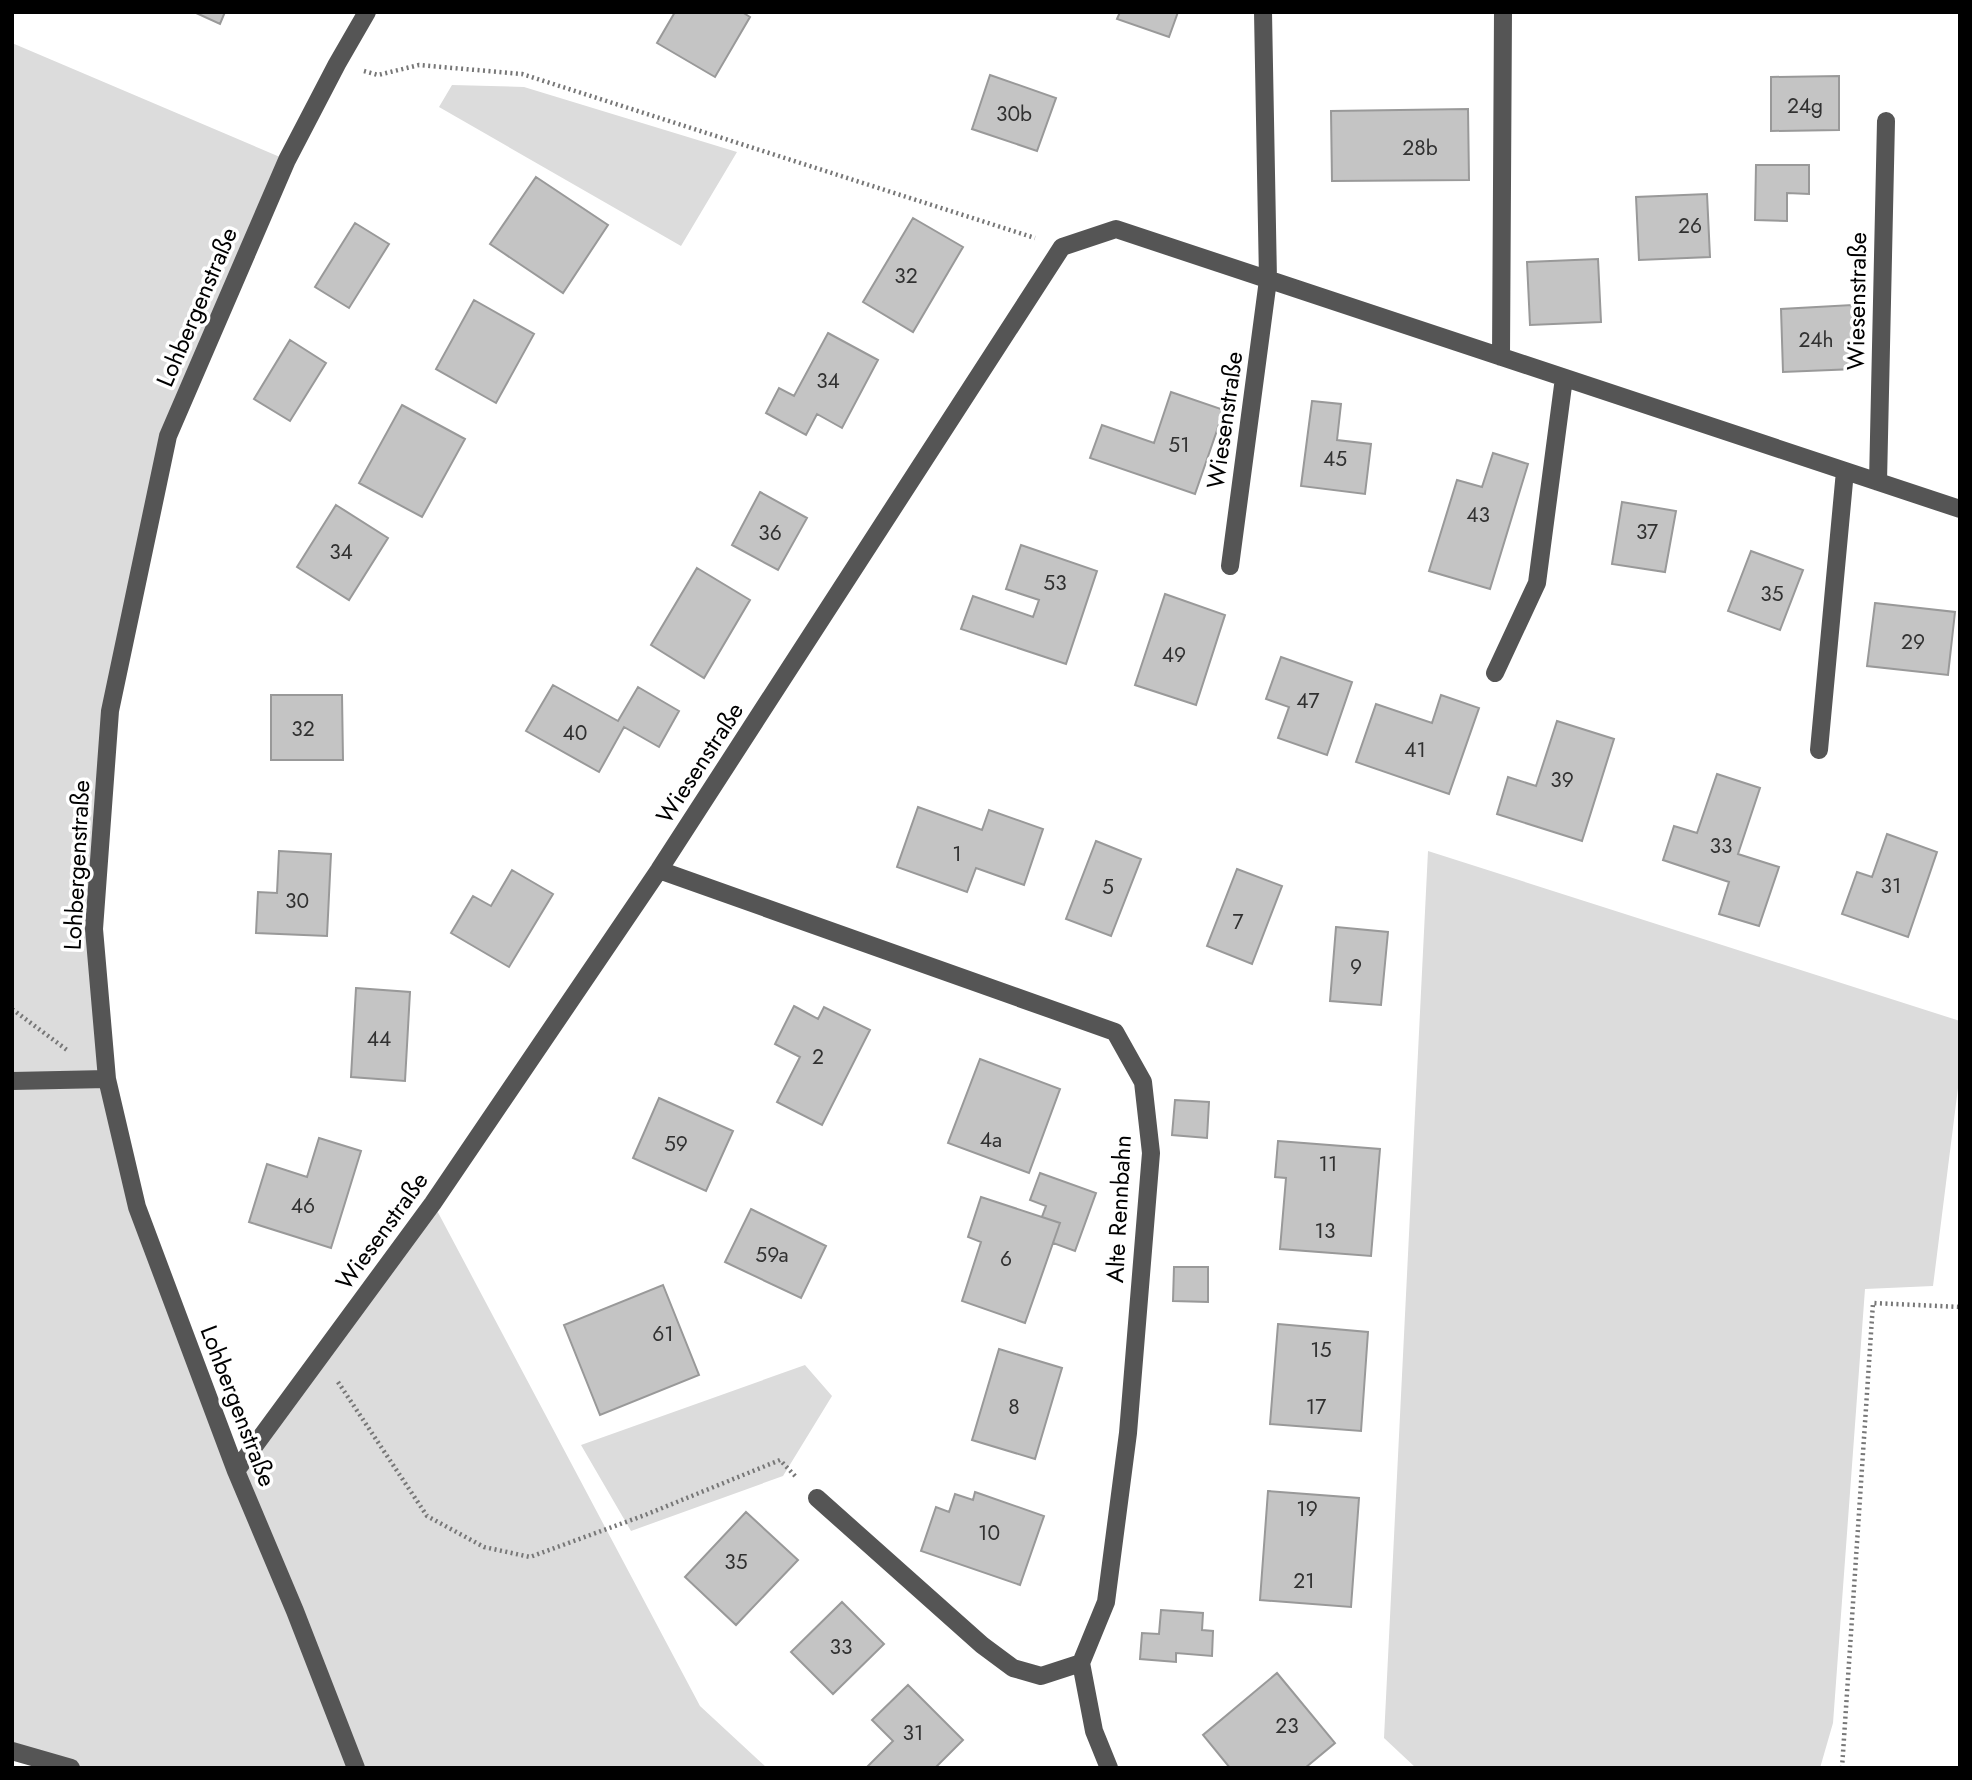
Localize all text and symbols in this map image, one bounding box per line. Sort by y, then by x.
house number: 24g [1787,91,1823,121]
house number: 30b [996,99,1032,129]
house number: 28b [1402,133,1438,163]
house number: 26 [1678,211,1702,241]
street label: Lohbergenstraße [147,222,246,392]
street label: Wiesenstraße [1838,232,1875,370]
house number: 32 [894,261,918,291]
house number: 24h [1798,325,1834,355]
street label: Wiesenstraße [1198,349,1251,491]
house number: 34 [816,366,840,396]
house number: 51 [1168,430,1190,460]
house number: 45 [1323,444,1347,474]
house number: 43 [1466,500,1490,530]
house number: 37 [1636,517,1658,547]
house number: 36 [758,518,782,548]
house number: 34 [329,537,353,567]
house number: 53 [1043,568,1067,598]
house number: 35 [1760,579,1784,609]
house number: 29 [1901,627,1925,657]
house number: 49 [1162,640,1186,670]
house number: 47 [1296,686,1320,716]
street label: Wiesenstraße [647,695,752,830]
house number: 32 [291,714,315,744]
house number: 40 [563,718,587,748]
house number: 41 [1404,735,1426,765]
house number: 39 [1550,765,1574,795]
street label: Lohbergenstraße [55,779,98,951]
house number: 33 [1710,831,1732,861]
house number: 1 [952,839,962,869]
house number: 31 [1881,871,1901,901]
house number: 5 [1102,872,1114,902]
house number: 30 [285,886,309,916]
house number: 7 [1232,907,1244,937]
house number: 9 [1350,952,1362,982]
house number: 44 [367,1024,391,1054]
house number: 2 [812,1042,824,1072]
house number: 4a [980,1125,1002,1155]
house number: 59 [664,1129,688,1159]
street label: Alte Rennbahn [1097,1134,1140,1284]
house number: 11 [1319,1149,1337,1179]
street label: Wiesenstraße [327,1165,436,1297]
house number: 46 [291,1191,315,1221]
house number: 13 [1315,1216,1335,1246]
house number: 59a [755,1240,789,1270]
house number: 6 [1000,1244,1012,1274]
house number: 61 [652,1319,674,1349]
street label: Lohbergenstraße [192,1320,285,1492]
house number: 15 [1310,1335,1332,1365]
house number: 8 [1008,1392,1020,1422]
house number: 17 [1306,1392,1326,1422]
house number: 19 [1296,1494,1318,1524]
house number: 10 [978,1518,1000,1548]
house number: 35 [724,1547,748,1577]
house number: 21 [1293,1566,1315,1596]
house number: 33 [830,1632,852,1662]
house number: 23 [1275,1711,1299,1741]
house number: 31 [903,1718,923,1748]

